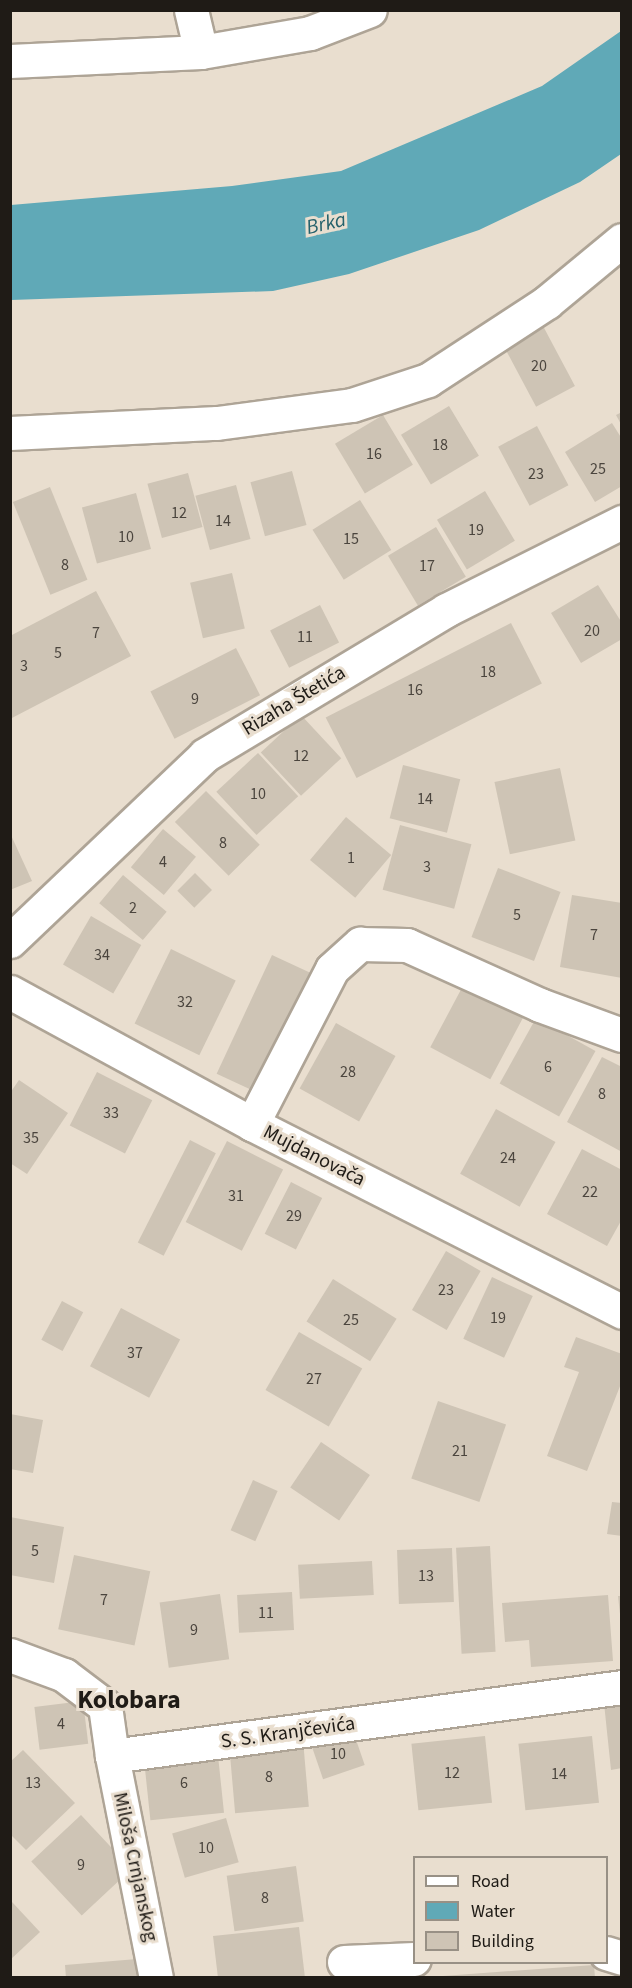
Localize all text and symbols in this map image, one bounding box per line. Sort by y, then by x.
water label: Brka [304,206,348,240]
house number: 20 [531,356,547,376]
house number: 18 [432,435,448,455]
house number: 16 [366,444,382,464]
house number: 25 [590,459,606,479]
house number: 23 [528,464,544,484]
house number: 12 [171,503,187,523]
house number: 14 [215,511,231,531]
house number: 19 [468,520,484,540]
house number: 10 [118,527,134,547]
house number: 15 [343,529,359,549]
house number: 8 [61,555,69,575]
house number: 17 [419,556,435,576]
house number: 20 [584,621,600,641]
house number: 7 [92,623,100,643]
house number: 11 [297,627,313,647]
house number: 5 [54,643,62,663]
house number: 3 [20,656,28,676]
street label: Rizaha Štetića [238,661,350,741]
house number: 18 [480,662,496,682]
house number: 16 [407,680,423,700]
house number: 9 [191,689,199,709]
house number: 12 [293,746,309,766]
house number: 10 [250,784,266,804]
house number: 14 [417,789,433,809]
house number: 8 [219,833,227,853]
house number: 1 [347,848,355,868]
house number: 4 [159,852,167,872]
house number: 3 [423,857,431,877]
house number: 2 [129,898,137,918]
house number: 5 [513,905,521,925]
house number: 7 [590,925,598,945]
house number: 34 [94,945,110,965]
house number: 32 [177,992,193,1012]
house number: 6 [544,1057,552,1077]
house number: 28 [340,1062,356,1082]
house number: 8 [598,1084,606,1104]
house number: 33 [103,1103,119,1123]
street label: Mujdanovača [259,1120,369,1192]
house number: 35 [23,1128,39,1148]
house number: 24 [500,1148,516,1168]
house number: 22 [582,1182,598,1202]
house number: 31 [228,1186,244,1206]
house number: 29 [286,1206,302,1226]
house number: 23 [438,1280,454,1300]
house number: 19 [490,1308,506,1328]
house number: 25 [343,1310,359,1330]
house number: 37 [127,1343,143,1363]
house number: 27 [306,1369,322,1389]
house number: 21 [452,1441,468,1461]
house number: 5 [31,1541,39,1561]
house number: 13 [418,1566,434,1586]
house number: 7 [100,1590,108,1610]
house number: 11 [258,1603,274,1623]
house number: 9 [190,1620,198,1640]
district label: Kolobara [77,1684,181,1716]
street label: S. S. Kranjčevića [219,1712,357,1754]
house number: 4 [57,1714,65,1734]
house number: 10 [330,1744,346,1764]
house number: 12 [444,1763,460,1783]
house number: 14 [551,1764,567,1784]
house number: 8 [265,1767,273,1787]
house number: 13 [25,1773,41,1793]
house number: 6 [180,1773,188,1793]
street label: Miloša Crnjanskog [107,1790,163,1944]
house number: 10 [198,1838,214,1858]
house number: 9 [77,1855,85,1875]
legend [413,1856,608,1964]
text: Road [471,1869,510,1894]
house number: 8 [261,1888,269,1908]
text: Water [471,1899,515,1924]
text: Building [471,1929,534,1954]

